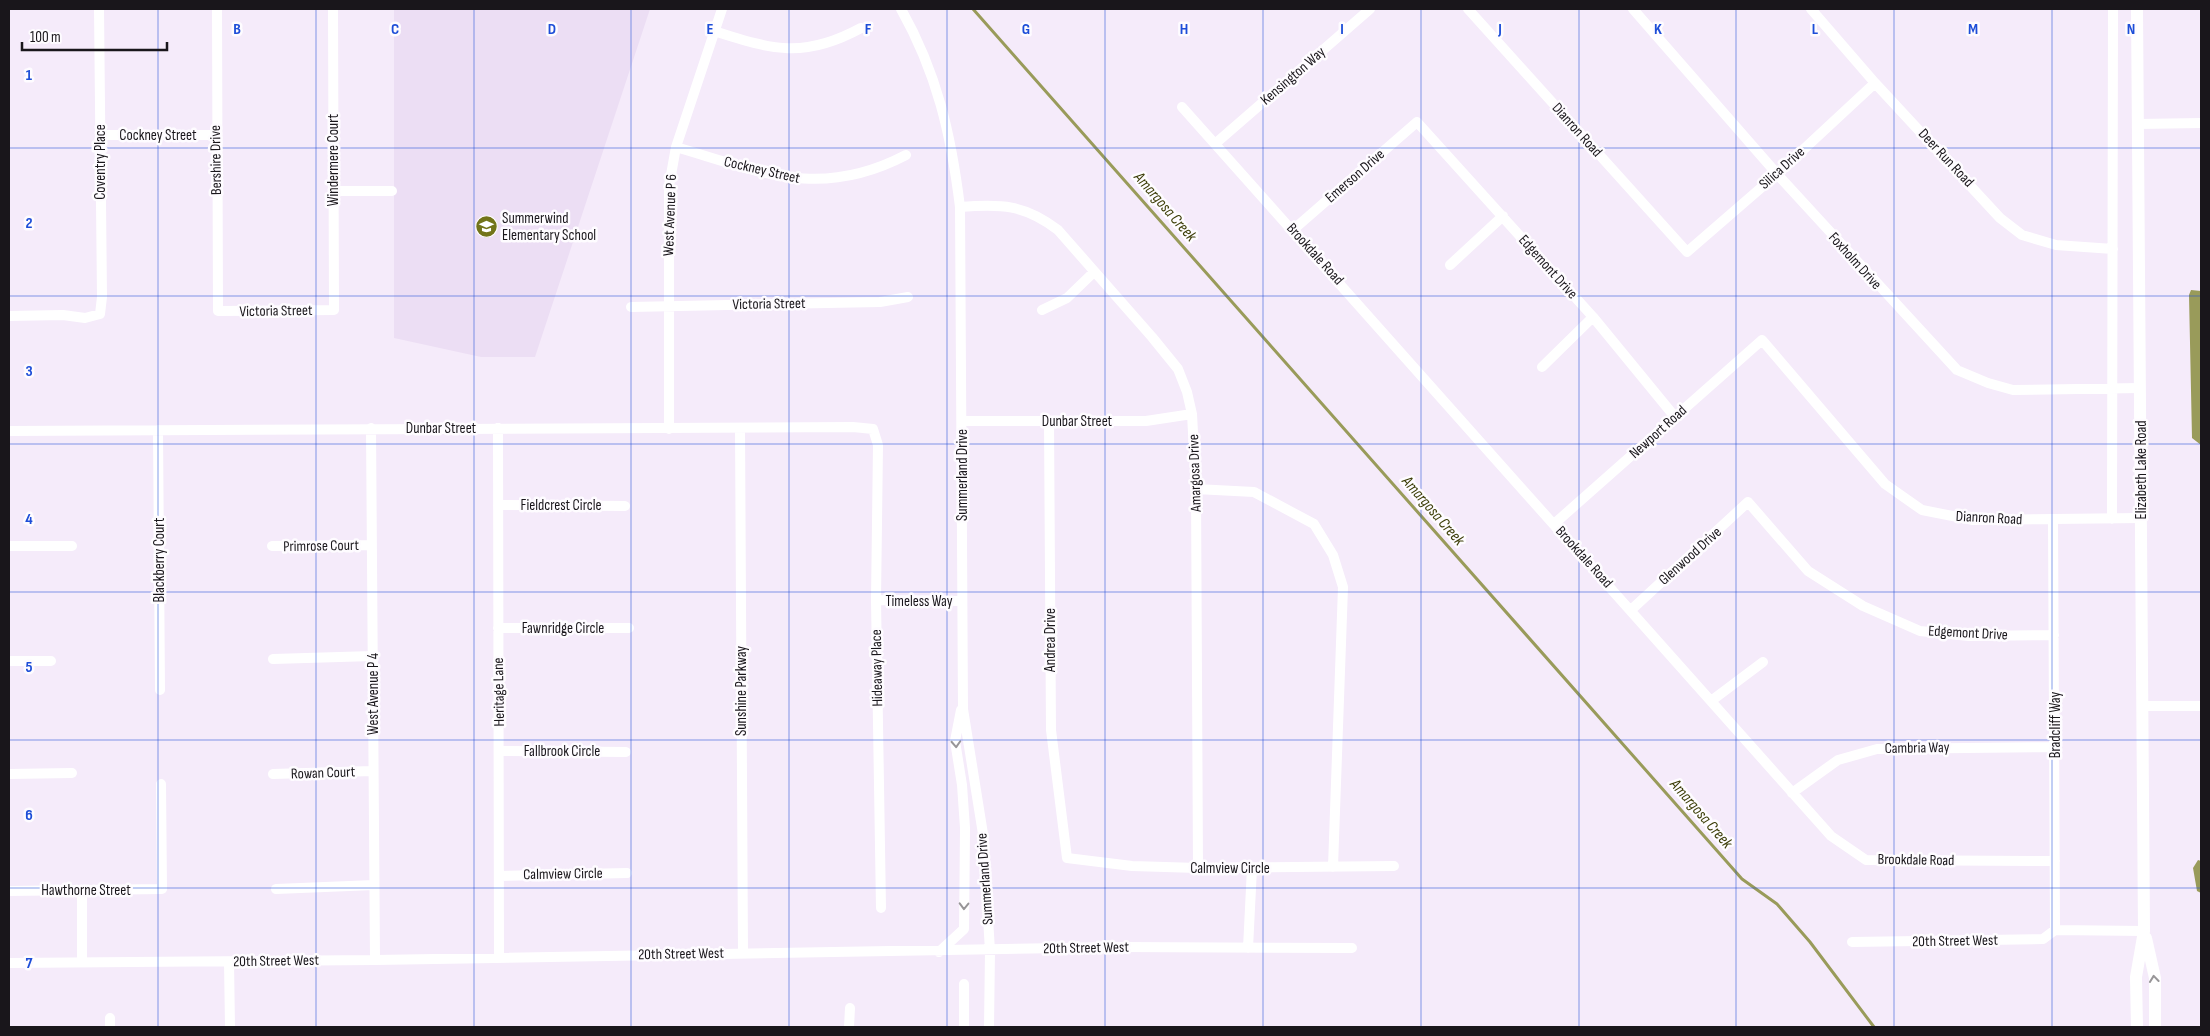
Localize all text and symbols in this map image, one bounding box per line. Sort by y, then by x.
scale bar [22,20,168,52]
text: B [233,20,241,39]
text: C [391,20,399,39]
text: D [548,20,556,39]
text: E [707,20,714,39]
text: F [865,20,872,39]
text: G [1022,20,1030,39]
text: H [1180,20,1188,39]
text: I [1340,20,1344,39]
text: J [1497,20,1502,39]
text: K [1654,20,1662,39]
text: L [1812,20,1819,39]
text: M [1968,20,1978,39]
text: N [2127,20,2135,39]
text: 100 m [30,28,61,47]
street label: Kensington Way [1257,43,1329,109]
text: 1 [26,66,33,85]
street label: Dianron Road [1548,99,1606,161]
street label: Windermere Court [324,113,343,206]
street label: Coventry Place [91,124,110,200]
street label: Bershire Drive [206,125,226,195]
street label: Deer Run Road [1914,125,1978,191]
street label: Cockney Street [119,126,197,145]
street label: Silica Drive [1755,142,1809,194]
street label: Emerson Drive [1321,145,1389,207]
street label: Cockney Street [722,152,802,188]
water label: Amargosa Creek [1129,168,1201,246]
street label: West Avenue P 6 [659,174,681,256]
place label: Summerwind Elementary School [502,209,596,245]
text: 2 [25,214,33,233]
school or university icon: Summerwind Elementary School [474,215,498,239]
street label: Brookdale Road [1282,219,1348,289]
street label: Foxholm Drive [1824,228,1886,294]
street label: Edgemont Drive [1514,231,1582,303]
street label: Victoria Street [732,294,806,314]
street label: Victoria Street [239,301,313,321]
text: 3 [25,362,33,381]
street label: Newport Road [1625,401,1691,463]
street label: Dunbar Street [1042,412,1113,431]
street label: Dunbar Street [406,419,477,438]
street label: Elizabeth Lake Road [2132,420,2151,520]
street label: Summerland Drive [953,429,972,521]
street label: Amargosa Drive [1184,434,1206,513]
water label: Amargosa Creek [1397,472,1469,550]
street label: Fieldcrest Circle [520,496,602,515]
street label: Dianron Road [1955,507,2023,529]
text: 4 [25,510,33,529]
street label: Blackberry Court [150,517,169,602]
street label: Brookdale Road [1551,522,1617,592]
street label: Glenwood Drive [1655,523,1725,589]
street label: Primrose Court [283,536,360,556]
street label: Timeless Way [885,592,953,611]
street label: Andrea Drive [1041,608,1060,673]
street label: Fawnridge Circle [522,619,604,638]
street label: Edgemont Drive [1928,621,2008,645]
street label: Hideaway Place [867,629,887,707]
street label: Sunshine Parkway [732,646,751,736]
street label: West Avenue P 4 [364,653,383,735]
street label: Heritage Lane [489,657,509,727]
text: 5 [25,658,33,677]
street label: Bradcliff Way [2046,692,2065,758]
street label: Cambria Way [1884,738,1950,758]
one-way arrow [951,740,962,748]
street label: Fallbrook Circle [524,742,600,761]
street label: Rowan Court [290,762,356,784]
water label: Amargosa Creek [1665,775,1737,853]
text: 6 [25,806,33,825]
street label: Summerland Drive [972,832,998,926]
street label: Brookdale Road [1877,850,1955,870]
street label: Calmview Circle [1190,859,1270,878]
street label: Calmview Circle [523,864,603,884]
street label: Hawthorne Street [41,881,131,900]
one-way arrow [959,902,969,910]
street label: 20th Street West [1912,931,1998,951]
street label: 20th Street West [1043,938,1129,958]
street label: 20th Street West [638,944,724,964]
street label: 20th Street West [233,951,319,971]
text: 7 [26,954,33,973]
one-way arrow [2149,974,2160,982]

